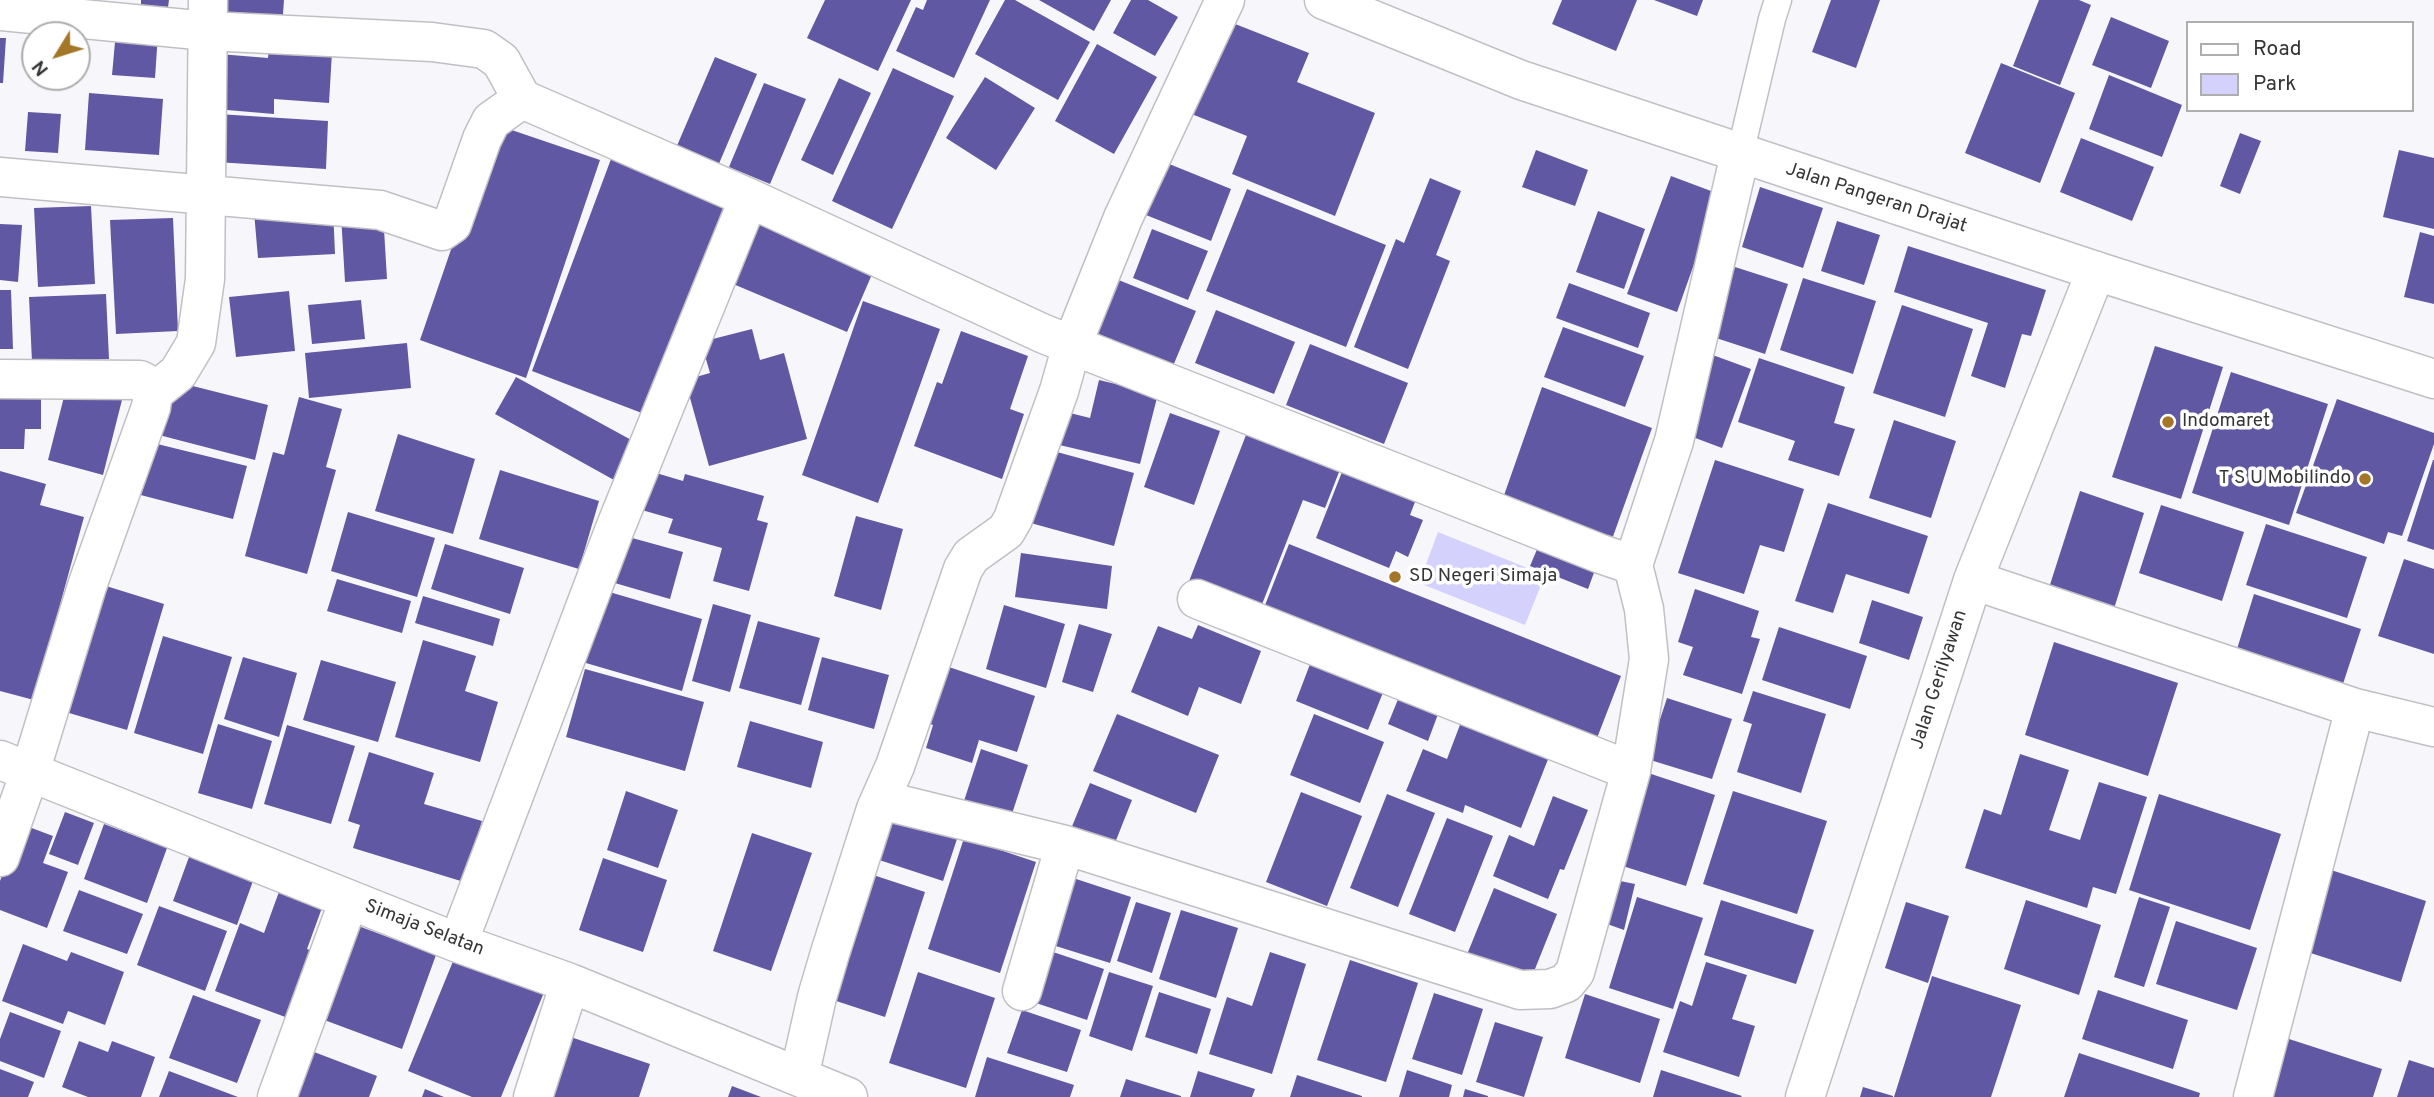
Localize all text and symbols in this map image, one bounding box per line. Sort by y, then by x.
north arrow [21,21,91,91]
legend [2186,21,2413,112]
text: Road [2253,36,2302,63]
text: N [27,55,55,80]
text: Park [2253,71,2296,98]
street label: Jalan Pangeran Drajat [1782,159,1970,239]
place label: Indomaret [2182,411,2270,433]
marker: Indomaret [2160,414,2176,430]
place label: T S U Mobilindo [2219,468,2351,490]
marker: T S U Mobilindo [2357,471,2373,487]
place label: SD Negeri Simaja [1409,566,1557,588]
marker: SD Negeri Simaja [1387,569,1403,585]
street label: Jalan Gerilyawan [1907,607,1973,753]
street label: Simaja Selatan [361,896,487,962]

